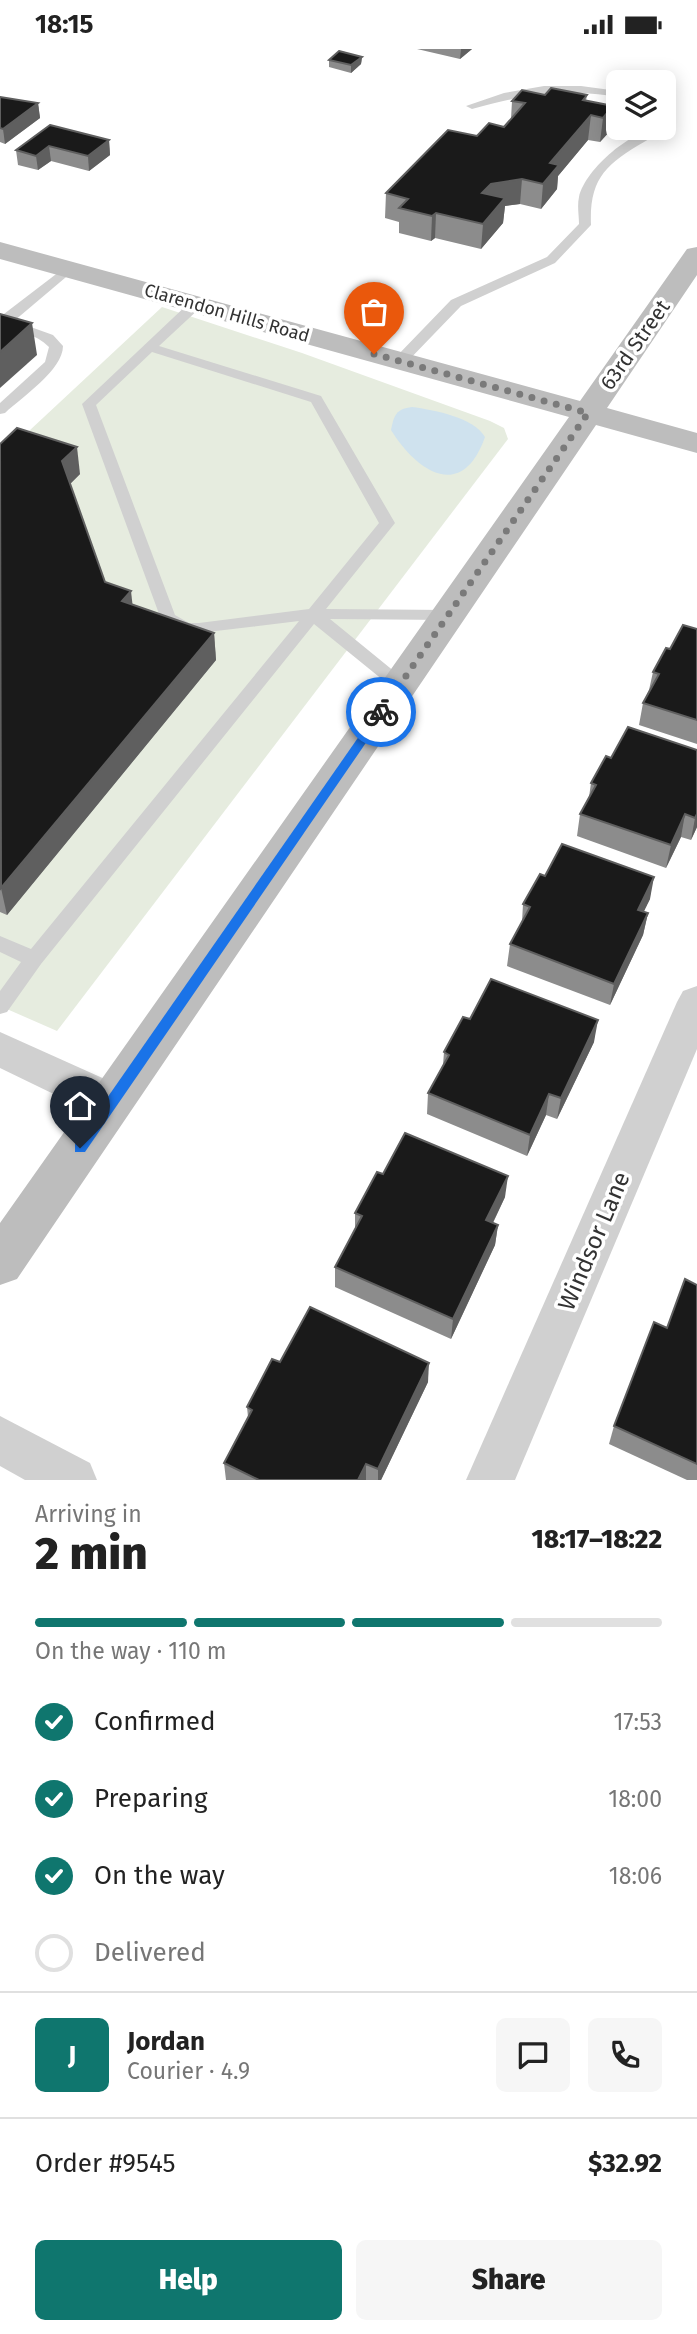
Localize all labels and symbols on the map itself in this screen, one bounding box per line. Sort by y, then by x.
street label: Clarendon Hills Road [142,279,312,347]
pin [344,282,404,354]
street label: 63rd Street [595,295,676,395]
courier [346,677,416,747]
pin [50,1076,110,1148]
street label: Windsor Lane [552,1168,636,1314]

